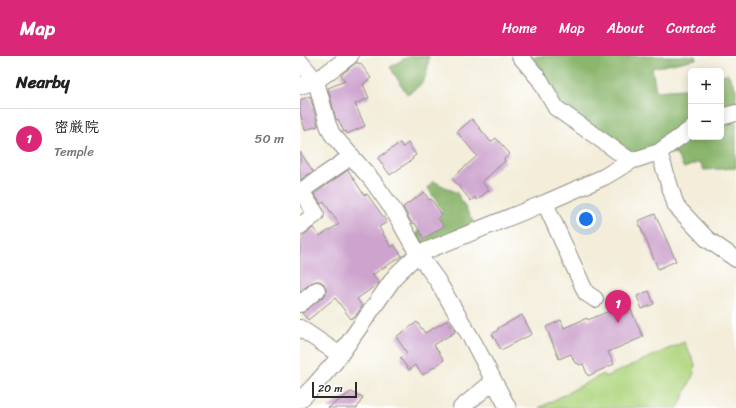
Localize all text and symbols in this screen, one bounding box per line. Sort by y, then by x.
text: Map [20,12,55,45]
text: Home [502,16,537,41]
text: Map [559,16,585,41]
text: About [607,16,644,41]
text: Contact [666,16,716,41]
text: Nearby [16,67,70,97]
map controls [688,68,724,140]
button: + [688,68,724,104]
button: − [688,104,724,140]
text: 密厳院 [54,114,99,140]
text: 1 [26,127,32,150]
text: 50 m [254,127,284,150]
text: Temple [54,140,94,163]
your location [576,209,596,229]
pin: 1 [605,290,631,323]
text: 20 m [318,379,343,398]
scale bar [312,380,357,399]

